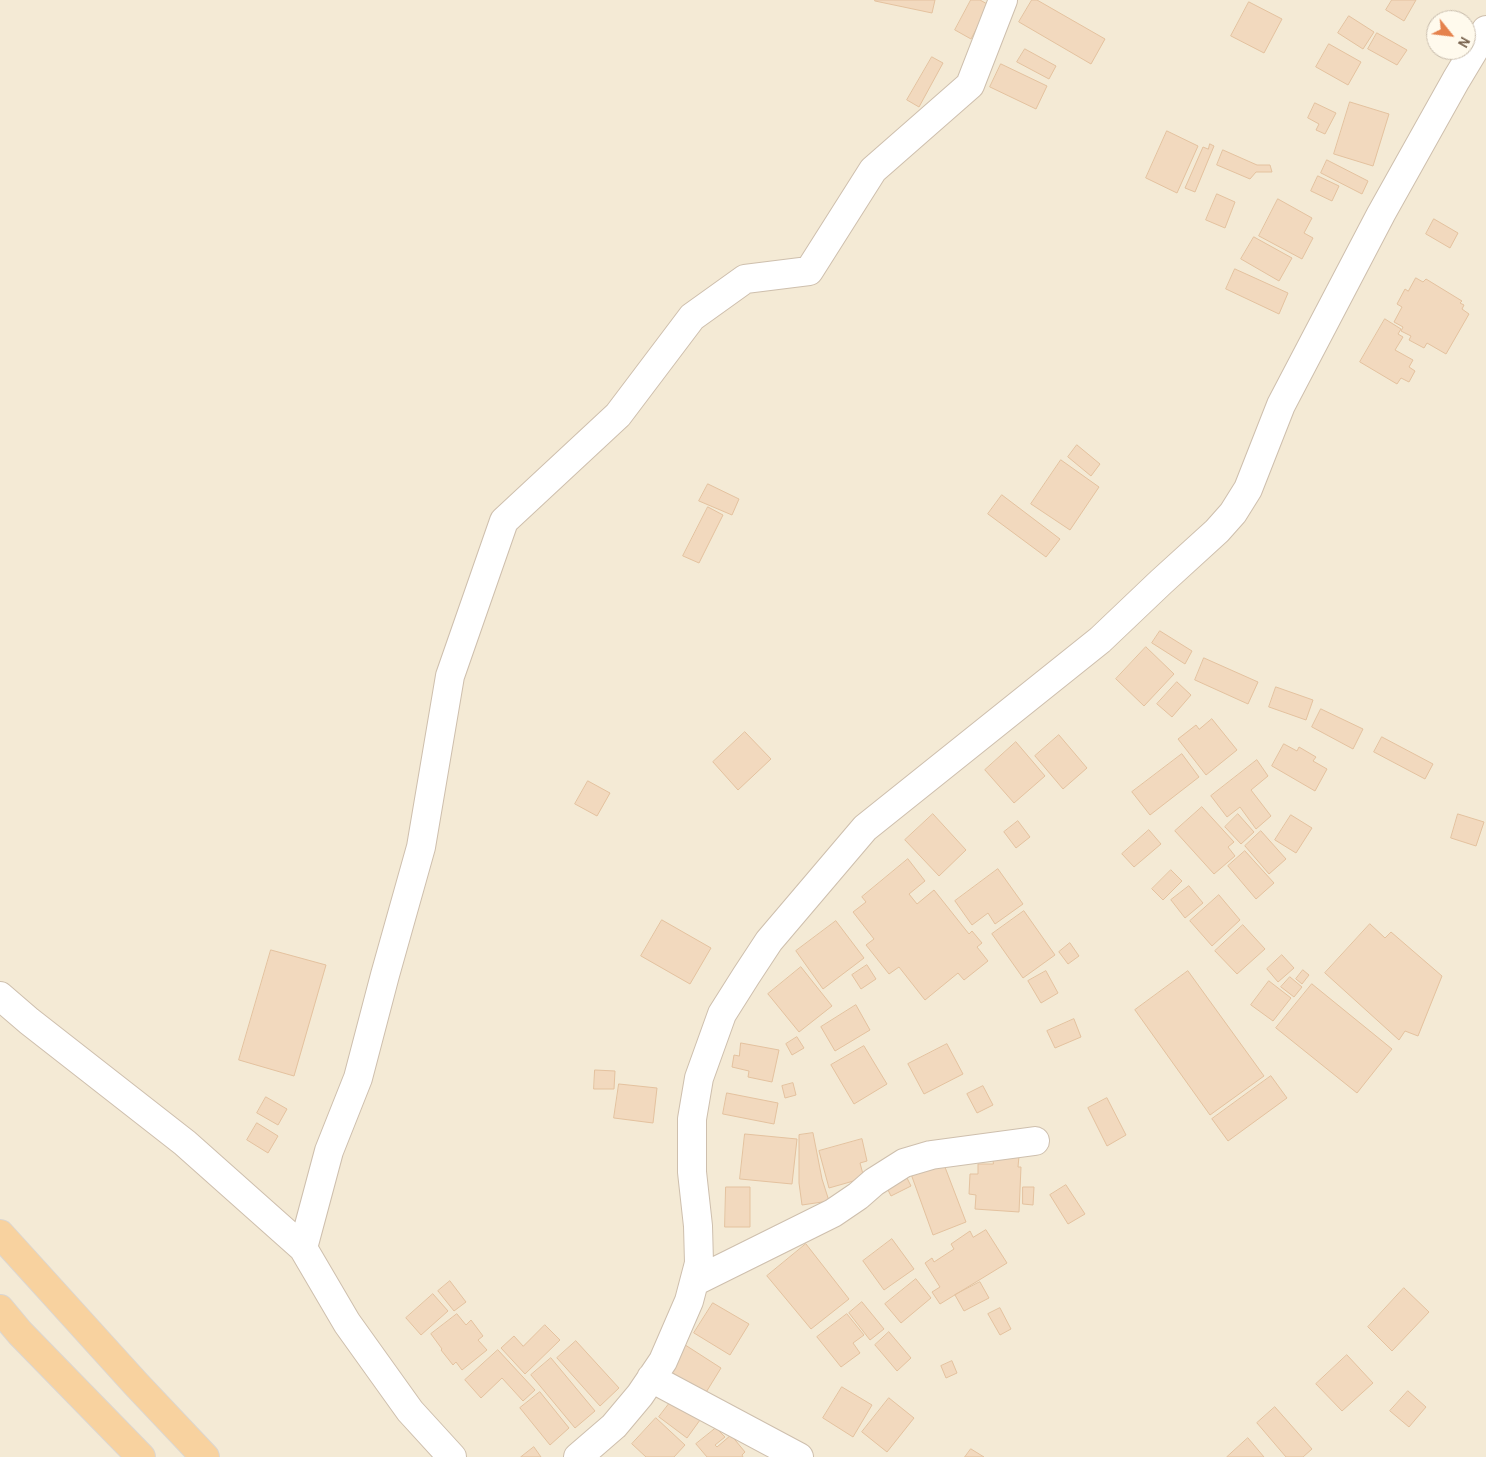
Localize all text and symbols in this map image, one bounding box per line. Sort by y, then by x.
north arrow [1426,10,1476,60]
text: N [1455,34,1472,49]

